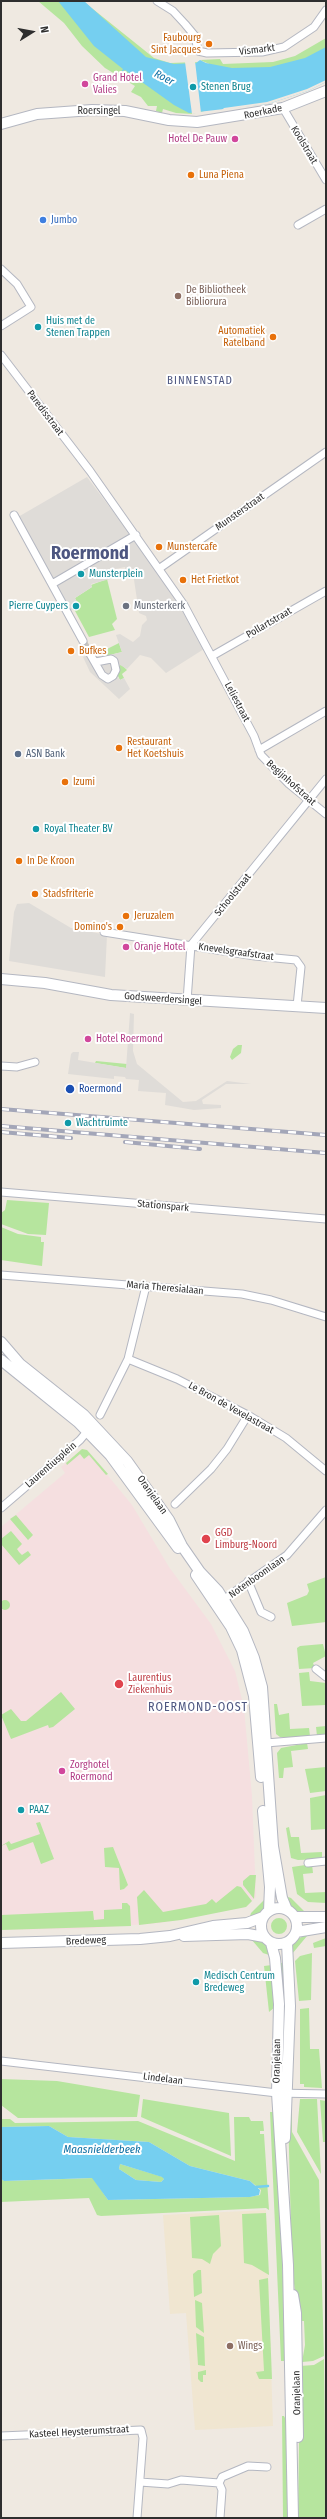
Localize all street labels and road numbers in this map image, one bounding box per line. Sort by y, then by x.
street label: Vismarkt [238,42,276,58]
street label: Roerkade [243,102,283,122]
street label: Roersingel [77,105,121,117]
street label: Koolstraat [288,124,320,166]
street label: Paredisstraat [24,388,66,438]
street label: Munsterstraat [213,491,267,533]
street label: Pollartstraat [244,605,294,641]
street label: Leliestraat [222,680,252,724]
street label: Begijnhofstraat [264,758,318,808]
street label: Schoolstraat [212,871,254,919]
street label: Knevelsgraafstraat [197,941,275,963]
street label: Godsweerdersingel [124,990,202,1008]
street label: Stationspark [137,1198,189,1214]
street label: Maria Theresialaan [126,1279,204,1297]
street label: Le Bron de Vexelastraat [186,1380,276,1436]
street label: Laurentiusplein [23,1440,79,1490]
street label: Oranjelaan [134,1473,170,1517]
street label: Notenboomlaan [227,1553,287,1601]
street label: Bredeweg [66,1934,106,1948]
street label: Oranjelaan [271,2039,283,2083]
street label: Lindelaan [142,2071,184,2087]
street label: Oranjelaan [291,2371,303,2415]
street label: Kasteel Heysterumstraat [29,2423,129,2441]

